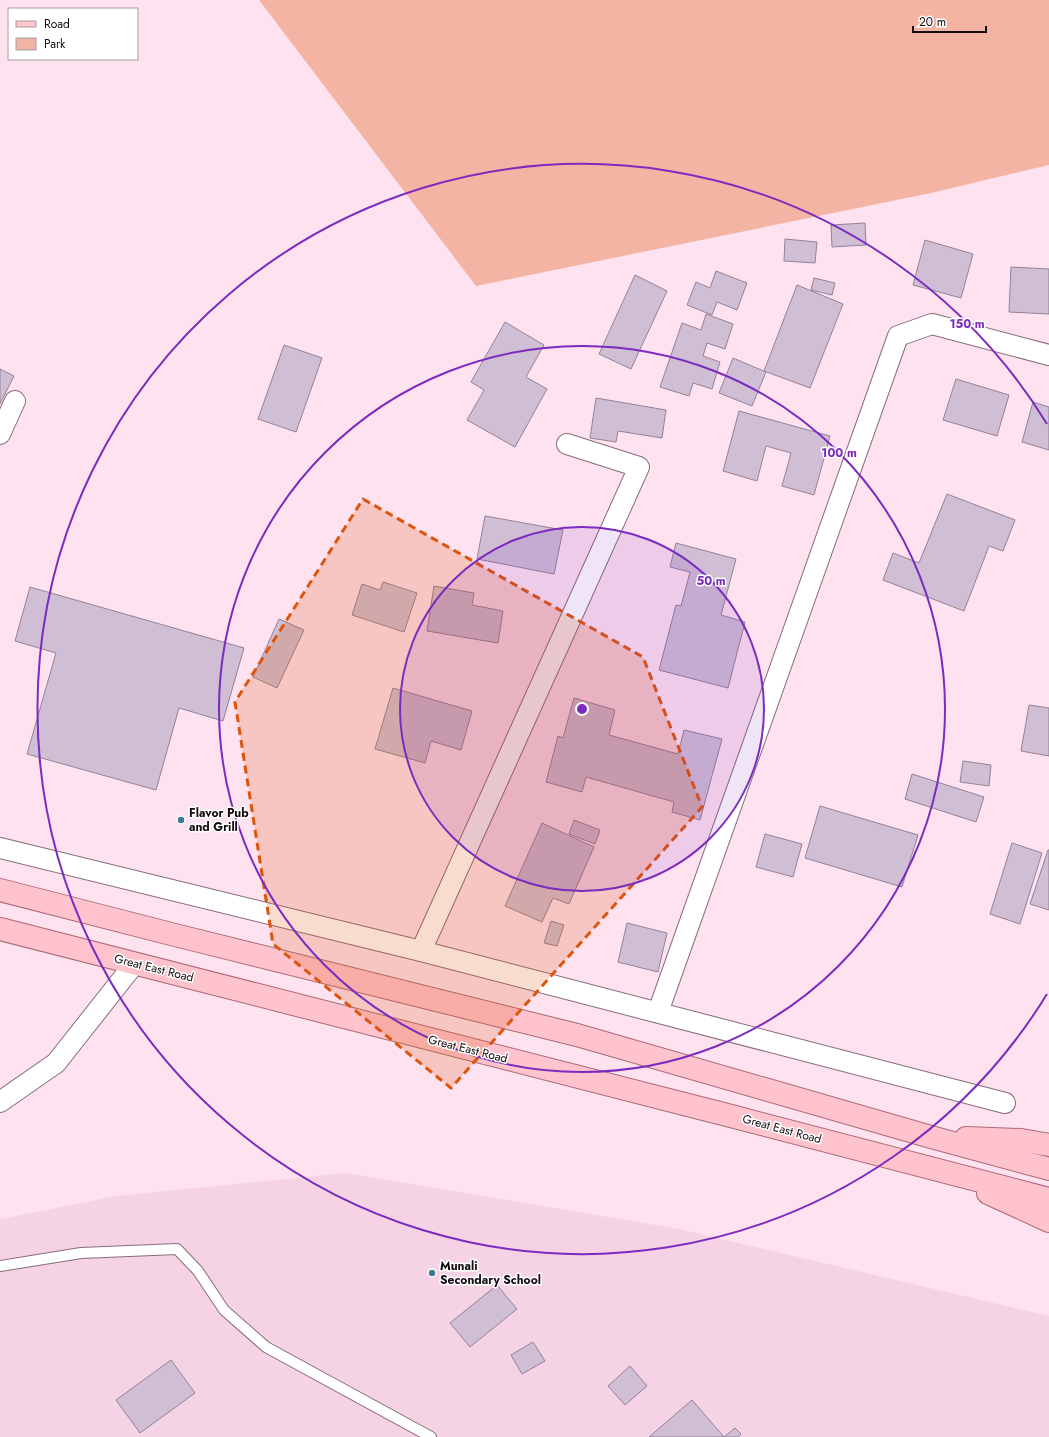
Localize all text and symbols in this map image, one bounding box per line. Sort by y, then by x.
legend [8,8,138,60]
scale bar [913,8,986,34]
text: 20 m [919,13,946,31]
text: Road [44,15,70,33]
text: Park [44,35,66,53]
text: 150 m [949,315,985,333]
text: 100 m [821,444,857,462]
text: 50 m [696,572,726,590]
centre of rings [575,702,589,716]
place label: Flavor Pub and Grill [189,804,249,836]
marker: Flavor Pub and Grill [176,815,186,825]
street label: Great East Road [112,949,196,987]
street label: Great East Road [426,1030,510,1068]
street label: Great East Road [740,1110,824,1148]
place label: Munali Secondary School [440,1257,541,1289]
marker: Munali Secondary School [427,1268,437,1278]

